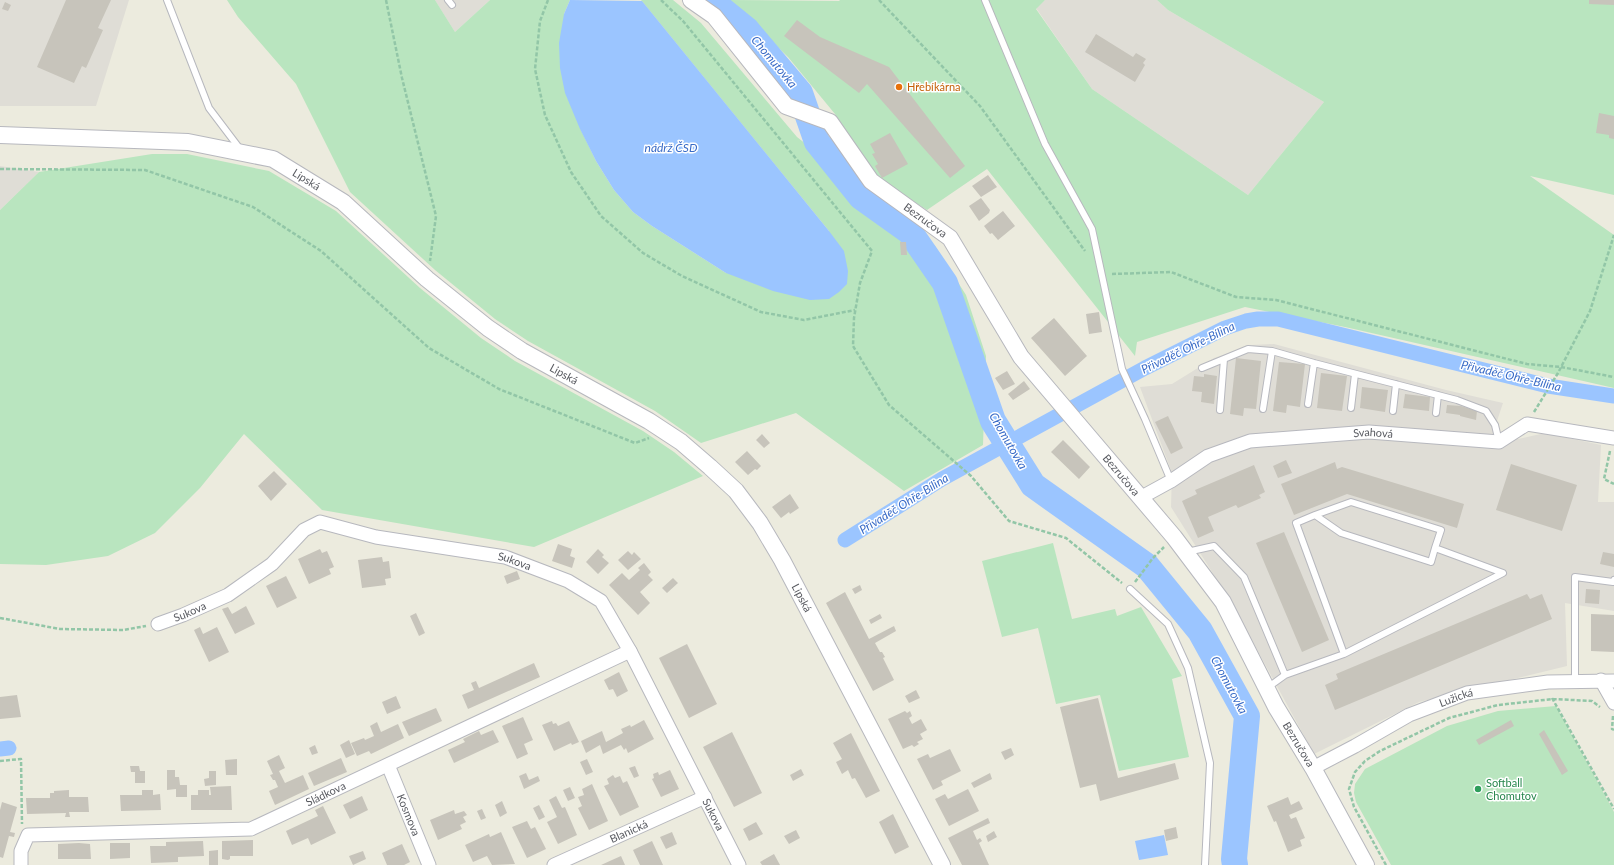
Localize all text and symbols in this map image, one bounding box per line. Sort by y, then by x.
water label: Chomutovka [748,33,800,91]
place label: Hřebíkárna [907,80,961,93]
marker: Hřebíkárna [894,82,904,92]
water label: nádrž ČSD [645,140,698,155]
street label: Lipská [290,166,323,193]
street label: Bezručova [901,200,950,240]
water label: Přivaděč Ohře-Bílina [1138,318,1237,377]
water label: Přivaděč Ohře-Bílina [1460,357,1563,394]
street label: Lipská [548,361,580,387]
water label: Chomutovka [986,410,1031,472]
street label: Svahová [1353,425,1394,440]
street label: Bezručova [1101,451,1143,498]
water label: Přivaděč Ohře-Bílina [856,470,951,537]
street label: Sukova [497,549,533,572]
street label: Lipská [790,581,815,614]
street label: Sukova [171,599,208,624]
water label: Chomutovka [1208,653,1251,716]
street label: Lužická [1437,685,1474,709]
street label: Bezručova [1281,719,1318,769]
place label: Softball Chomutov [1486,776,1537,802]
street label: Sládkova [303,779,347,808]
marker: Softball Chomutov [1473,784,1483,794]
street label: Kosmova [395,792,423,838]
street label: Sukova [700,796,727,833]
street label: Blanická [608,817,650,845]

